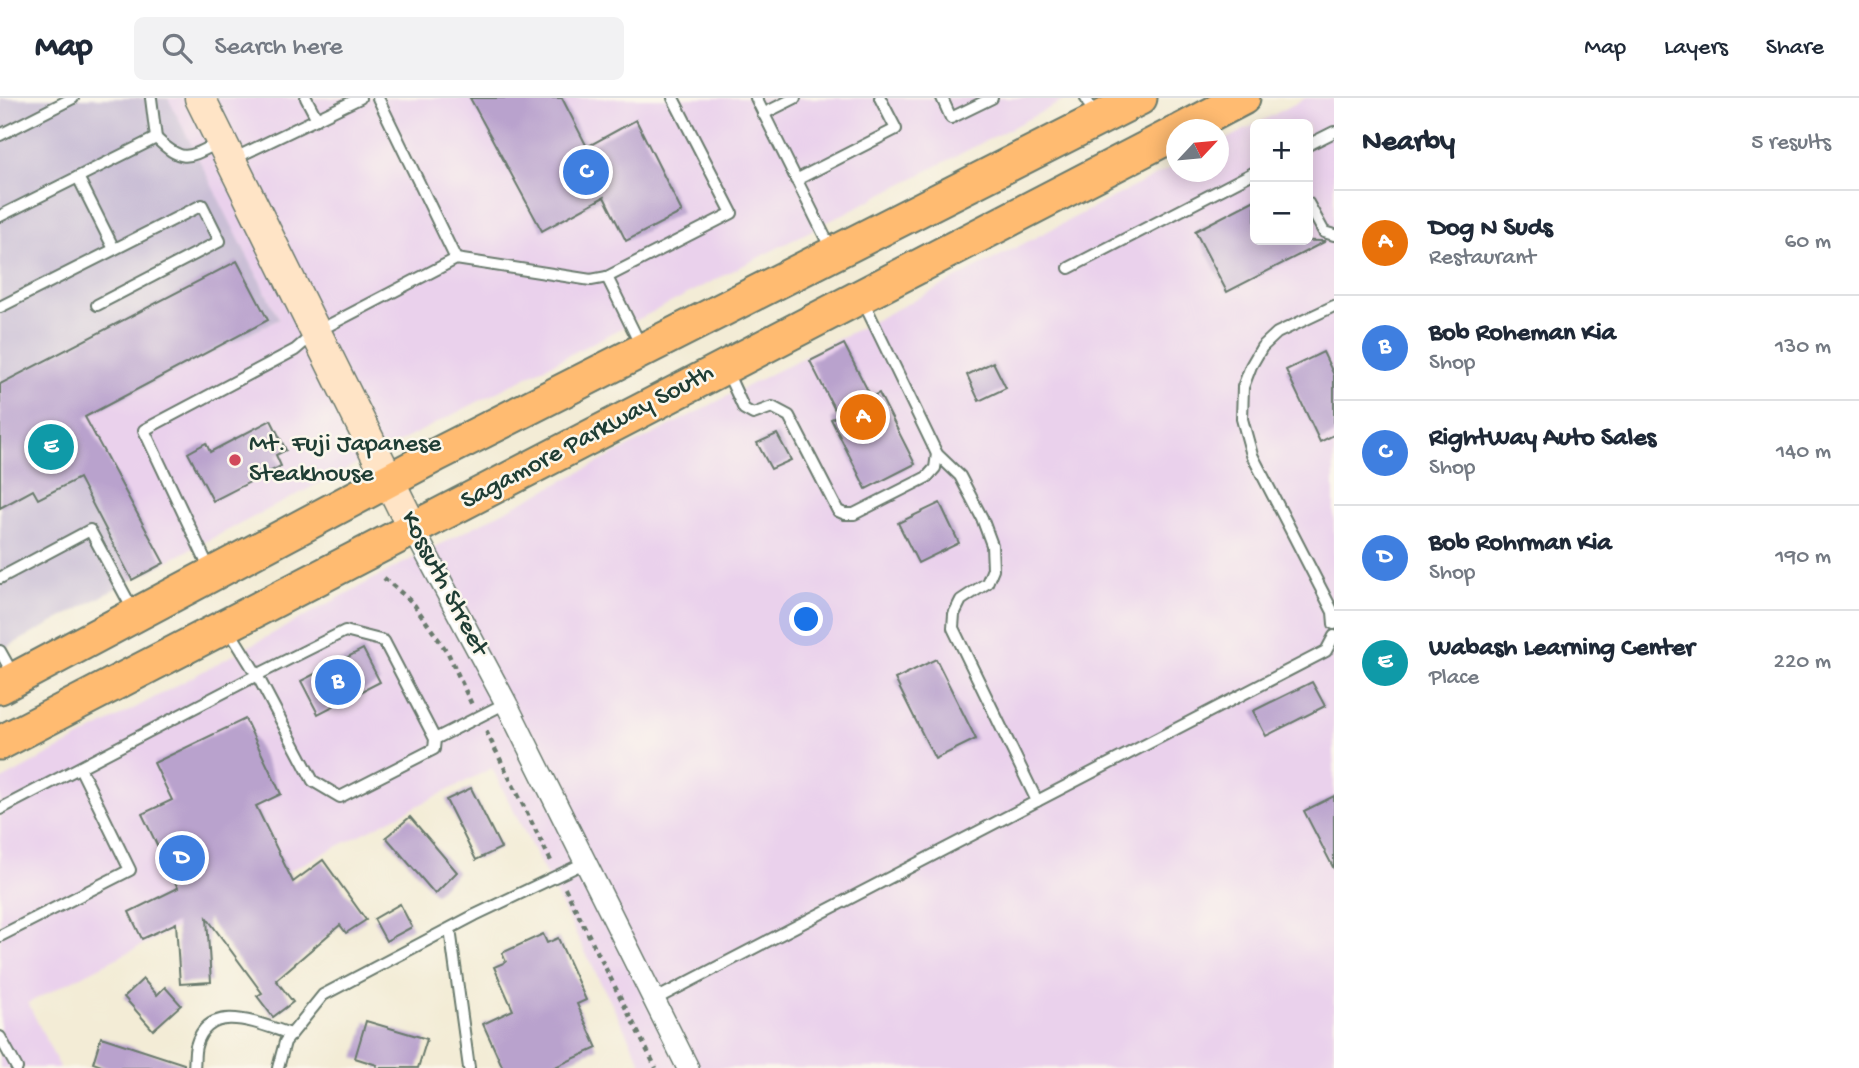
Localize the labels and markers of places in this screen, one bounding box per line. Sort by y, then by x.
pin: C [563,146,609,198]
pin: A [840,391,886,443]
pin: E [28,421,74,473]
place label: Mt. Fuji Japanese Steakhouse [249,430,442,491]
marker: Mt. Fuji Japanese Steakhouse [227,452,243,468]
pin: B [315,656,361,708]
pin: D [159,832,205,884]

